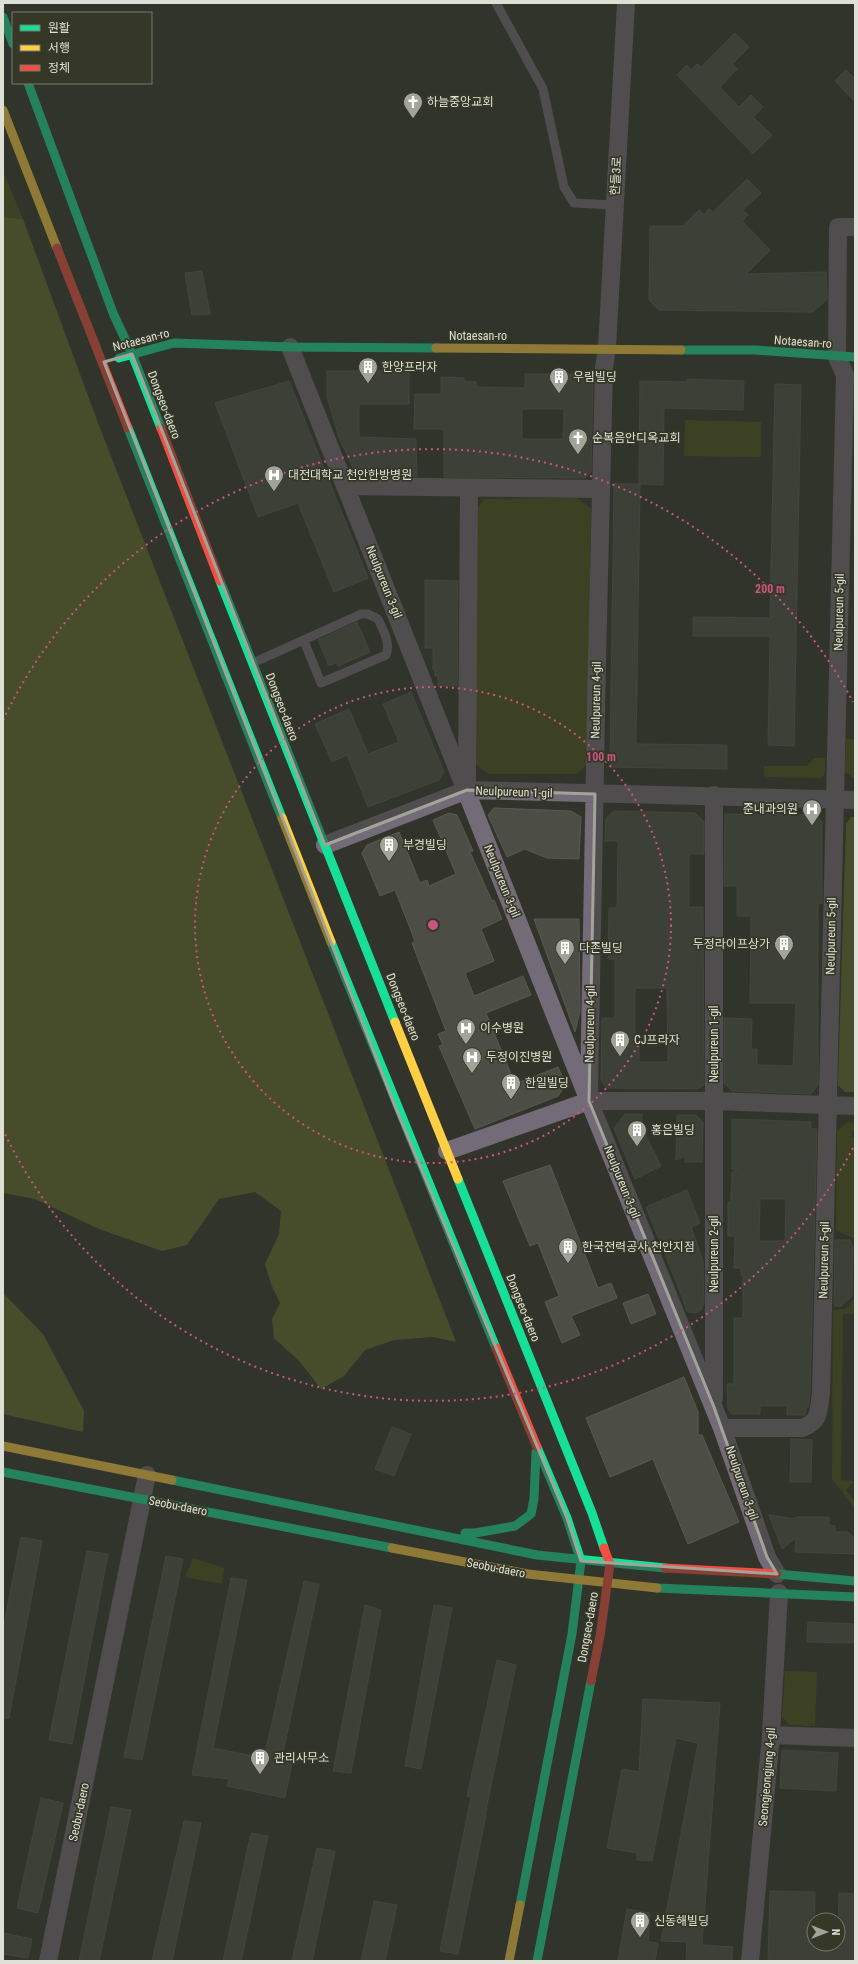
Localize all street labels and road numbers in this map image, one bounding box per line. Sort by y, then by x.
street label: 한들3로 [608,156,624,196]
street label: Notaesan-ro [111,326,171,354]
street label: Notaesan-ro [449,329,507,343]
street label: Notaesan-ro [774,333,832,351]
street label: Dongseo-daero [145,369,183,441]
street label: Neulpureun 3-gil [363,544,405,620]
street label: Neulpureun 5-gil [831,573,847,651]
street label: Neulpureun 4-gil [588,661,604,739]
street label: Dongseo-daero [263,671,301,743]
street label: Neulpureun 1-gil [475,784,553,800]
street label: Neulpureun 3-gil [481,843,523,919]
street label: Neulpureun 5-gil [823,897,839,975]
street label: Dongseo-daero [383,971,423,1043]
street label: Neulpureun 4-gil [582,985,598,1063]
street label: Neulpureun 1-gil [707,1005,721,1083]
street label: Neulpureun 3-gil [601,1144,643,1220]
street label: Neulpureun 2-gil [707,1215,721,1293]
street label: Neulpureun 5-gil [816,1221,832,1299]
street label: Dongseo-daero [503,1272,543,1344]
street label: Neulpureun 3-gil [723,1444,761,1522]
street label: Seobu-daero [147,1493,209,1519]
street label: Seobu-daero [465,1555,527,1581]
street label: Dongseo-daero [575,1591,601,1663]
street label: Seongjeongjung 4-gil [756,1727,778,1827]
street label: Seobu-daero [66,1781,92,1843]

